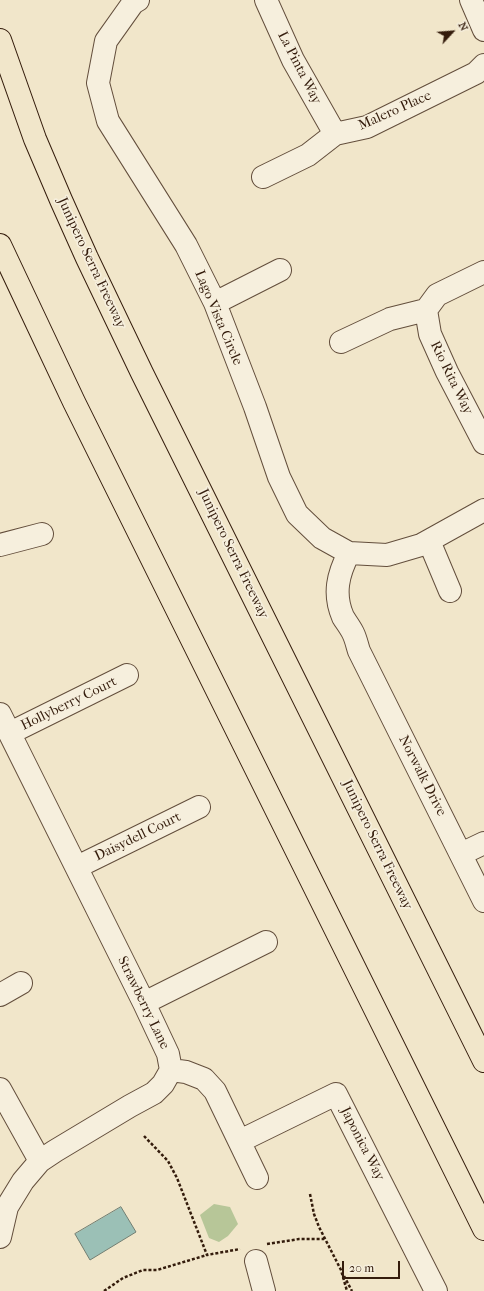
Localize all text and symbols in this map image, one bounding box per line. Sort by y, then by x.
north arrow [432,12,472,52]
text: N [456,20,471,33]
street label: La Pinta Way [273,29,325,107]
street label: Malero Place [356,87,434,135]
street label: Junipero Serra Freeway [53,195,129,331]
street label: Lago Vista Circle [190,268,246,368]
street label: Rio Rita Way [426,339,476,417]
street label: Junipero Serra Freeway [194,486,272,622]
street label: Hollyberry Court [18,673,120,735]
street label: Norwalk Drive [394,733,450,819]
street label: Junipero Serra Freeway [338,777,416,913]
street label: Daisydell Court [92,809,184,865]
street label: Strawberry Lane [113,954,173,1052]
street label: Japonica Way [336,1104,388,1184]
scale bar [344,1253,402,1279]
text: 20 m [349,1261,374,1275]

